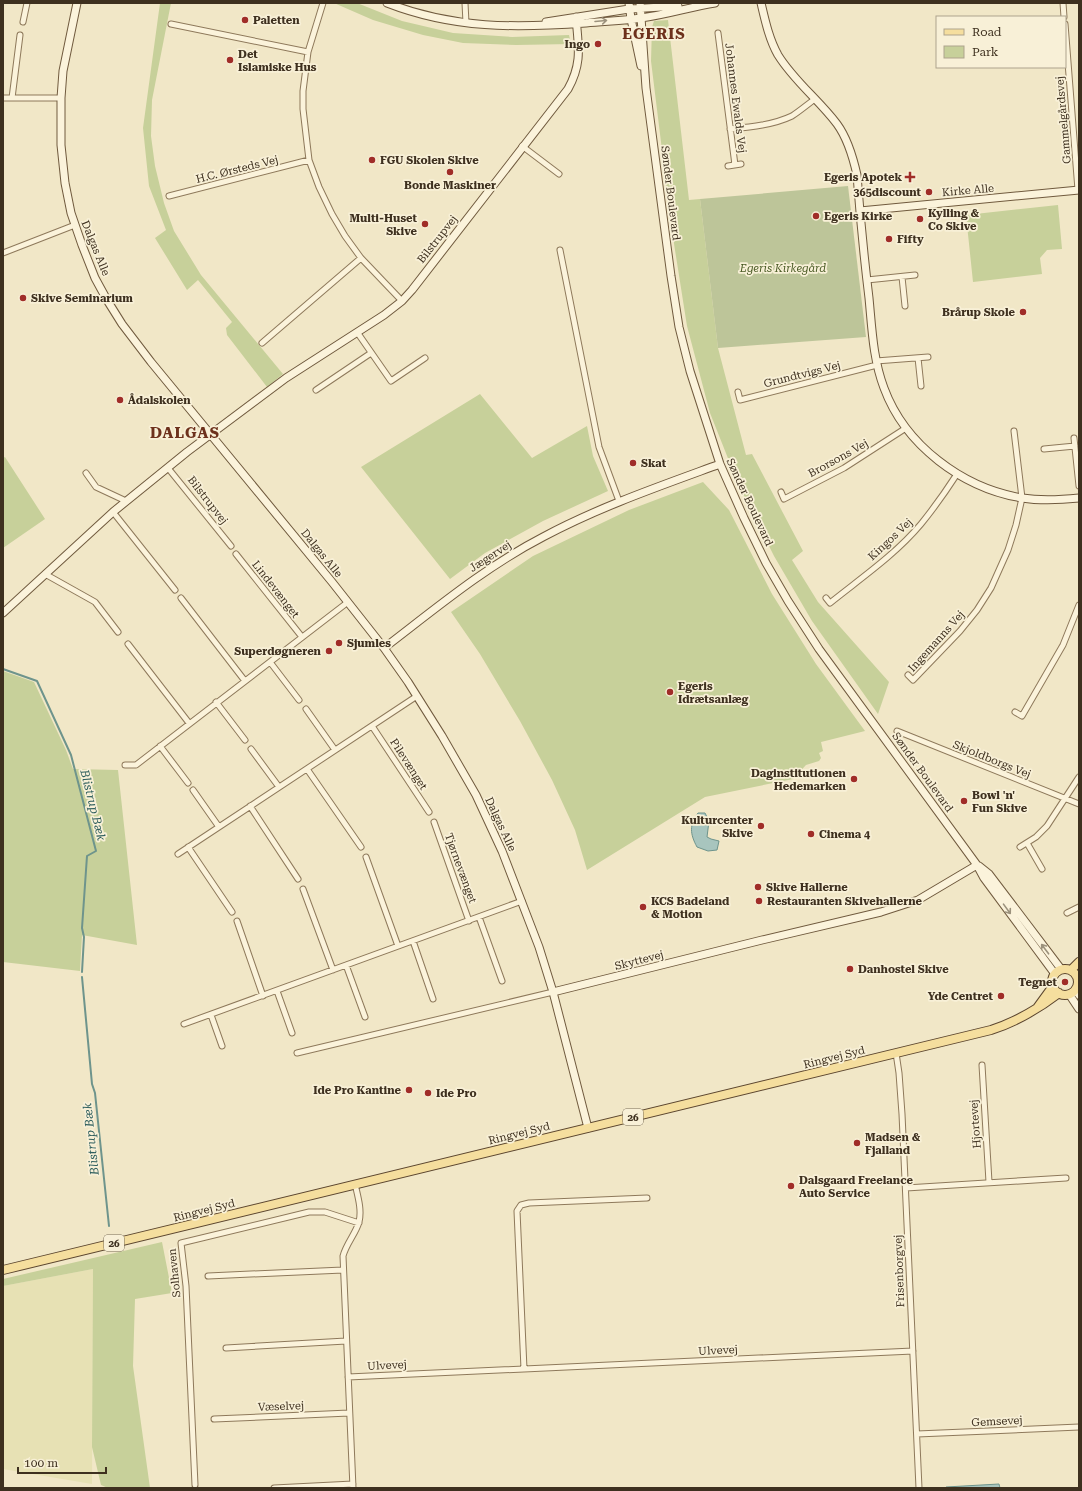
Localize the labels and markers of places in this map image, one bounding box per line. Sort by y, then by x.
place label: Paletten [253,14,300,27]
marker: Paletten [240,15,250,25]
place label: Ingo [565,38,590,51]
marker: Ingo [593,39,603,49]
place label: Det Islamiske Hus [238,48,317,74]
marker: Det Islamiske Hus [225,55,235,65]
place label: FGU Skolen Skive [380,154,479,167]
marker: FGU Skolen Skive [367,155,377,165]
marker: Bonde Maskiner [445,167,455,177]
place label: Egeris Apotek [824,171,902,184]
marker: Egeris Apotek [905,172,915,182]
place label: Bonde Maskiner [404,179,496,192]
place label: 365discount [853,186,922,199]
marker: 365discount [924,187,934,197]
place label: Kylling & Co Skive [928,207,980,233]
place label: Egeris Kirke [824,210,893,223]
marker: Egeris Kirke [811,211,821,221]
place label: Multi-Huset Skive [350,212,418,238]
marker: Kylling & Co Skive [915,214,925,224]
marker: Multi-Huset Skive [420,219,430,229]
place label: Fifty [897,233,924,246]
marker: Fifty [884,234,894,244]
place label: Skive Seminarium [31,292,133,305]
marker: Skive Seminarium [18,293,28,303]
place label: Brårup Skole [942,306,1016,319]
marker: Brårup Skole [1018,307,1028,317]
place label: Ådalskolen [128,393,191,407]
marker: Ådalskolen [115,395,125,405]
place label: Skat [641,457,667,470]
marker: Skat [628,458,638,468]
place label: Sjumles [347,637,391,650]
marker: Sjumles [334,638,344,648]
place label: Superdøgneren [234,645,322,658]
marker: Superdøgneren [324,646,334,656]
place label: Egeris Idrætsanlæg [678,680,749,706]
marker: Egeris Idrætsanlæg [665,687,675,697]
place label: Daginstitutionen Hedemarken [751,767,847,793]
marker: Daginstitutionen Hedemarken [849,774,859,784]
place label: Bowl 'n' Fun Skive [972,789,1028,815]
marker: Bowl 'n' Fun Skive [959,796,969,806]
place label: Kulturcenter Skive [681,814,754,840]
marker: Kulturcenter Skive [756,821,766,831]
place label: Cinema 4 [819,828,871,841]
marker: Cinema 4 [806,829,816,839]
place label: Skive Hallerne [766,881,848,894]
marker: Skive Hallerne [753,882,763,892]
place label: KCS Badeland & Motion [651,895,730,921]
place label: Restauranten Skivehallerne [767,895,923,908]
marker: Restauranten Skivehallerne [754,896,764,906]
marker: KCS Badeland & Motion [638,902,648,912]
place label: Danhostel Skive [858,963,949,976]
marker: Danhostel Skive [845,964,855,974]
place label: Tegnet [1018,976,1058,989]
marker: Tegnet [1060,977,1070,987]
place label: Yde Centret [928,990,994,1003]
marker: Yde Centret [996,991,1006,1001]
place label: Ide Pro Kantine [313,1084,402,1097]
marker: Ide Pro Kantine [404,1085,414,1095]
place label: Ide Pro [436,1087,477,1100]
marker: Ide Pro [423,1088,433,1098]
place label: Madsen & Fjalland [865,1131,921,1157]
marker: Madsen & Fjalland [852,1138,862,1148]
place label: Dalsgaard Freelance Auto Service [799,1174,913,1200]
marker: Dalsgaard Freelance Auto Service [786,1181,796,1191]

